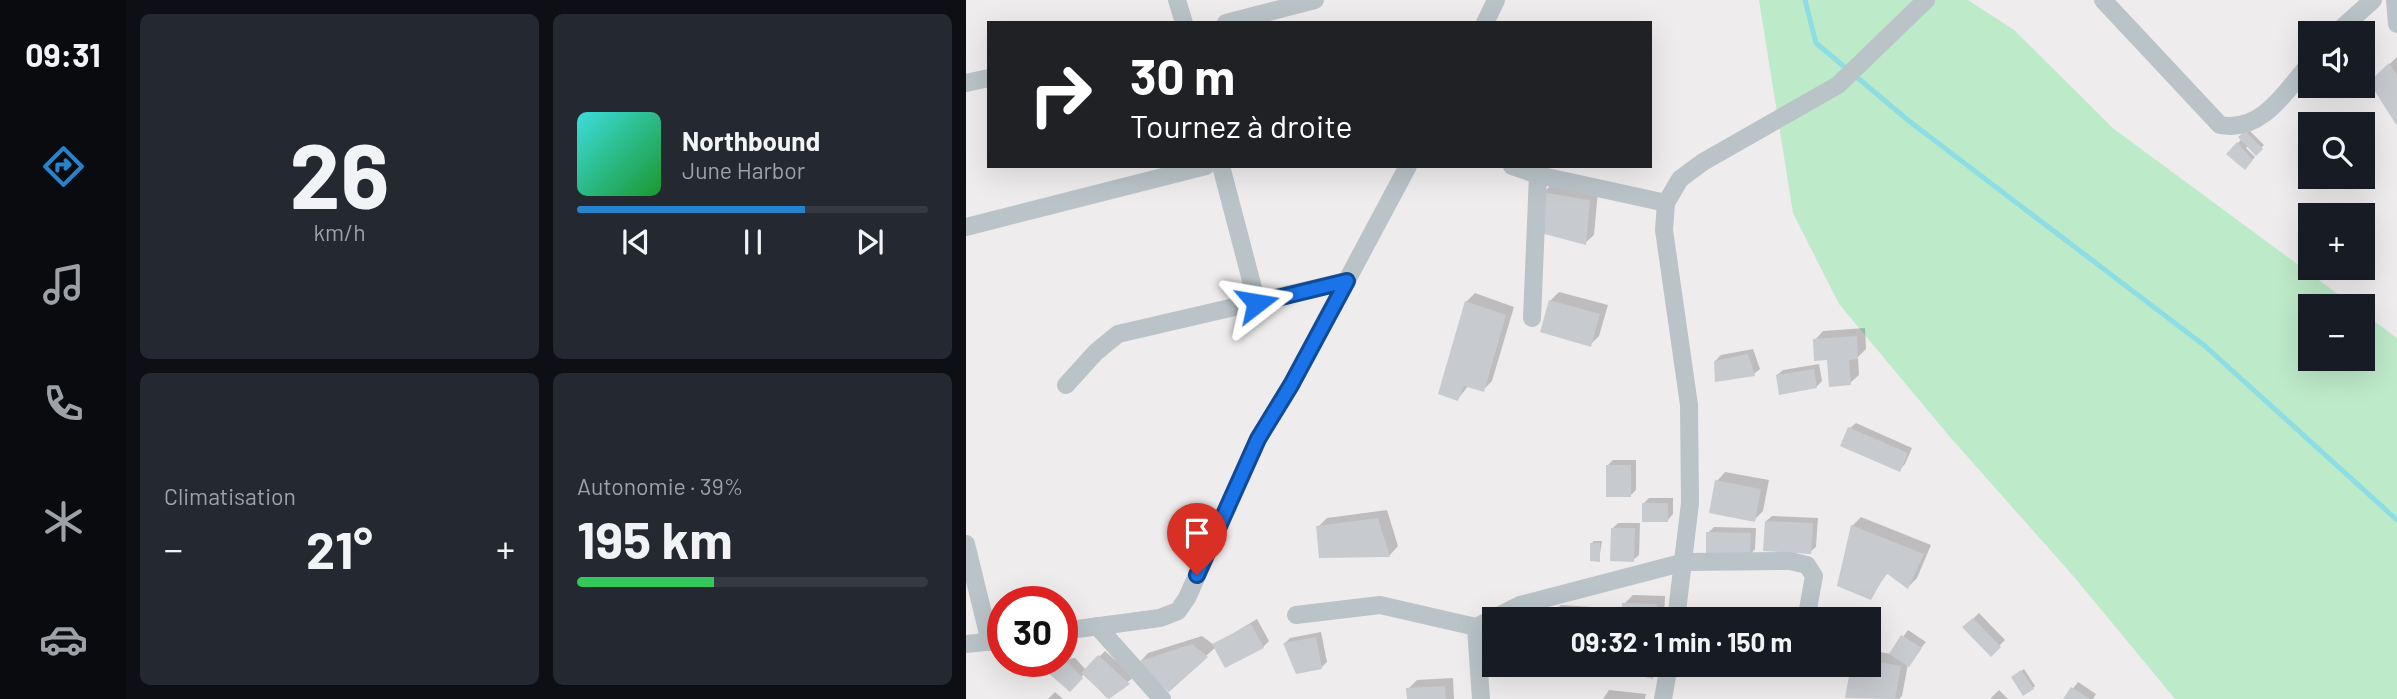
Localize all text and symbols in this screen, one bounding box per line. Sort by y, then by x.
map controls [2298,21,2375,371]
button: sound [2298,21,2375,98]
text: 09:31 [25,35,101,73]
text: 30 m [1130,46,1235,105]
icon: right [1015,49,1106,140]
text: Tournez à droite [1130,106,1352,144]
button: search [2298,112,2375,189]
text: 26 [290,118,389,227]
text: Northbound [682,125,820,156]
icon: directions [39,142,88,191]
text: June Harbor [682,156,805,184]
button: + [2298,203,2375,280]
text: km/h [313,218,366,246]
icon: previous [617,223,655,261]
icon: pause [734,223,772,261]
icon: next [851,223,889,261]
icon: music [39,260,88,309]
position arrow [1220,266,1294,340]
button: − [2298,294,2375,371]
icon: phone [39,379,88,428]
text: Autonomie · 39% [577,472,743,500]
text: Climatisation [164,482,296,510]
icon: climate [39,497,88,546]
pin [1167,503,1227,575]
text: 195 km [577,507,733,569]
icon: arrive [1178,514,1216,552]
text: 21° [306,517,373,579]
text: − [164,525,183,571]
text: + [496,525,515,571]
speed limit sign: 30 [987,586,1078,677]
icon: car [39,615,88,664]
text: 09:32 · 1 min · 150 m [1571,626,1792,657]

